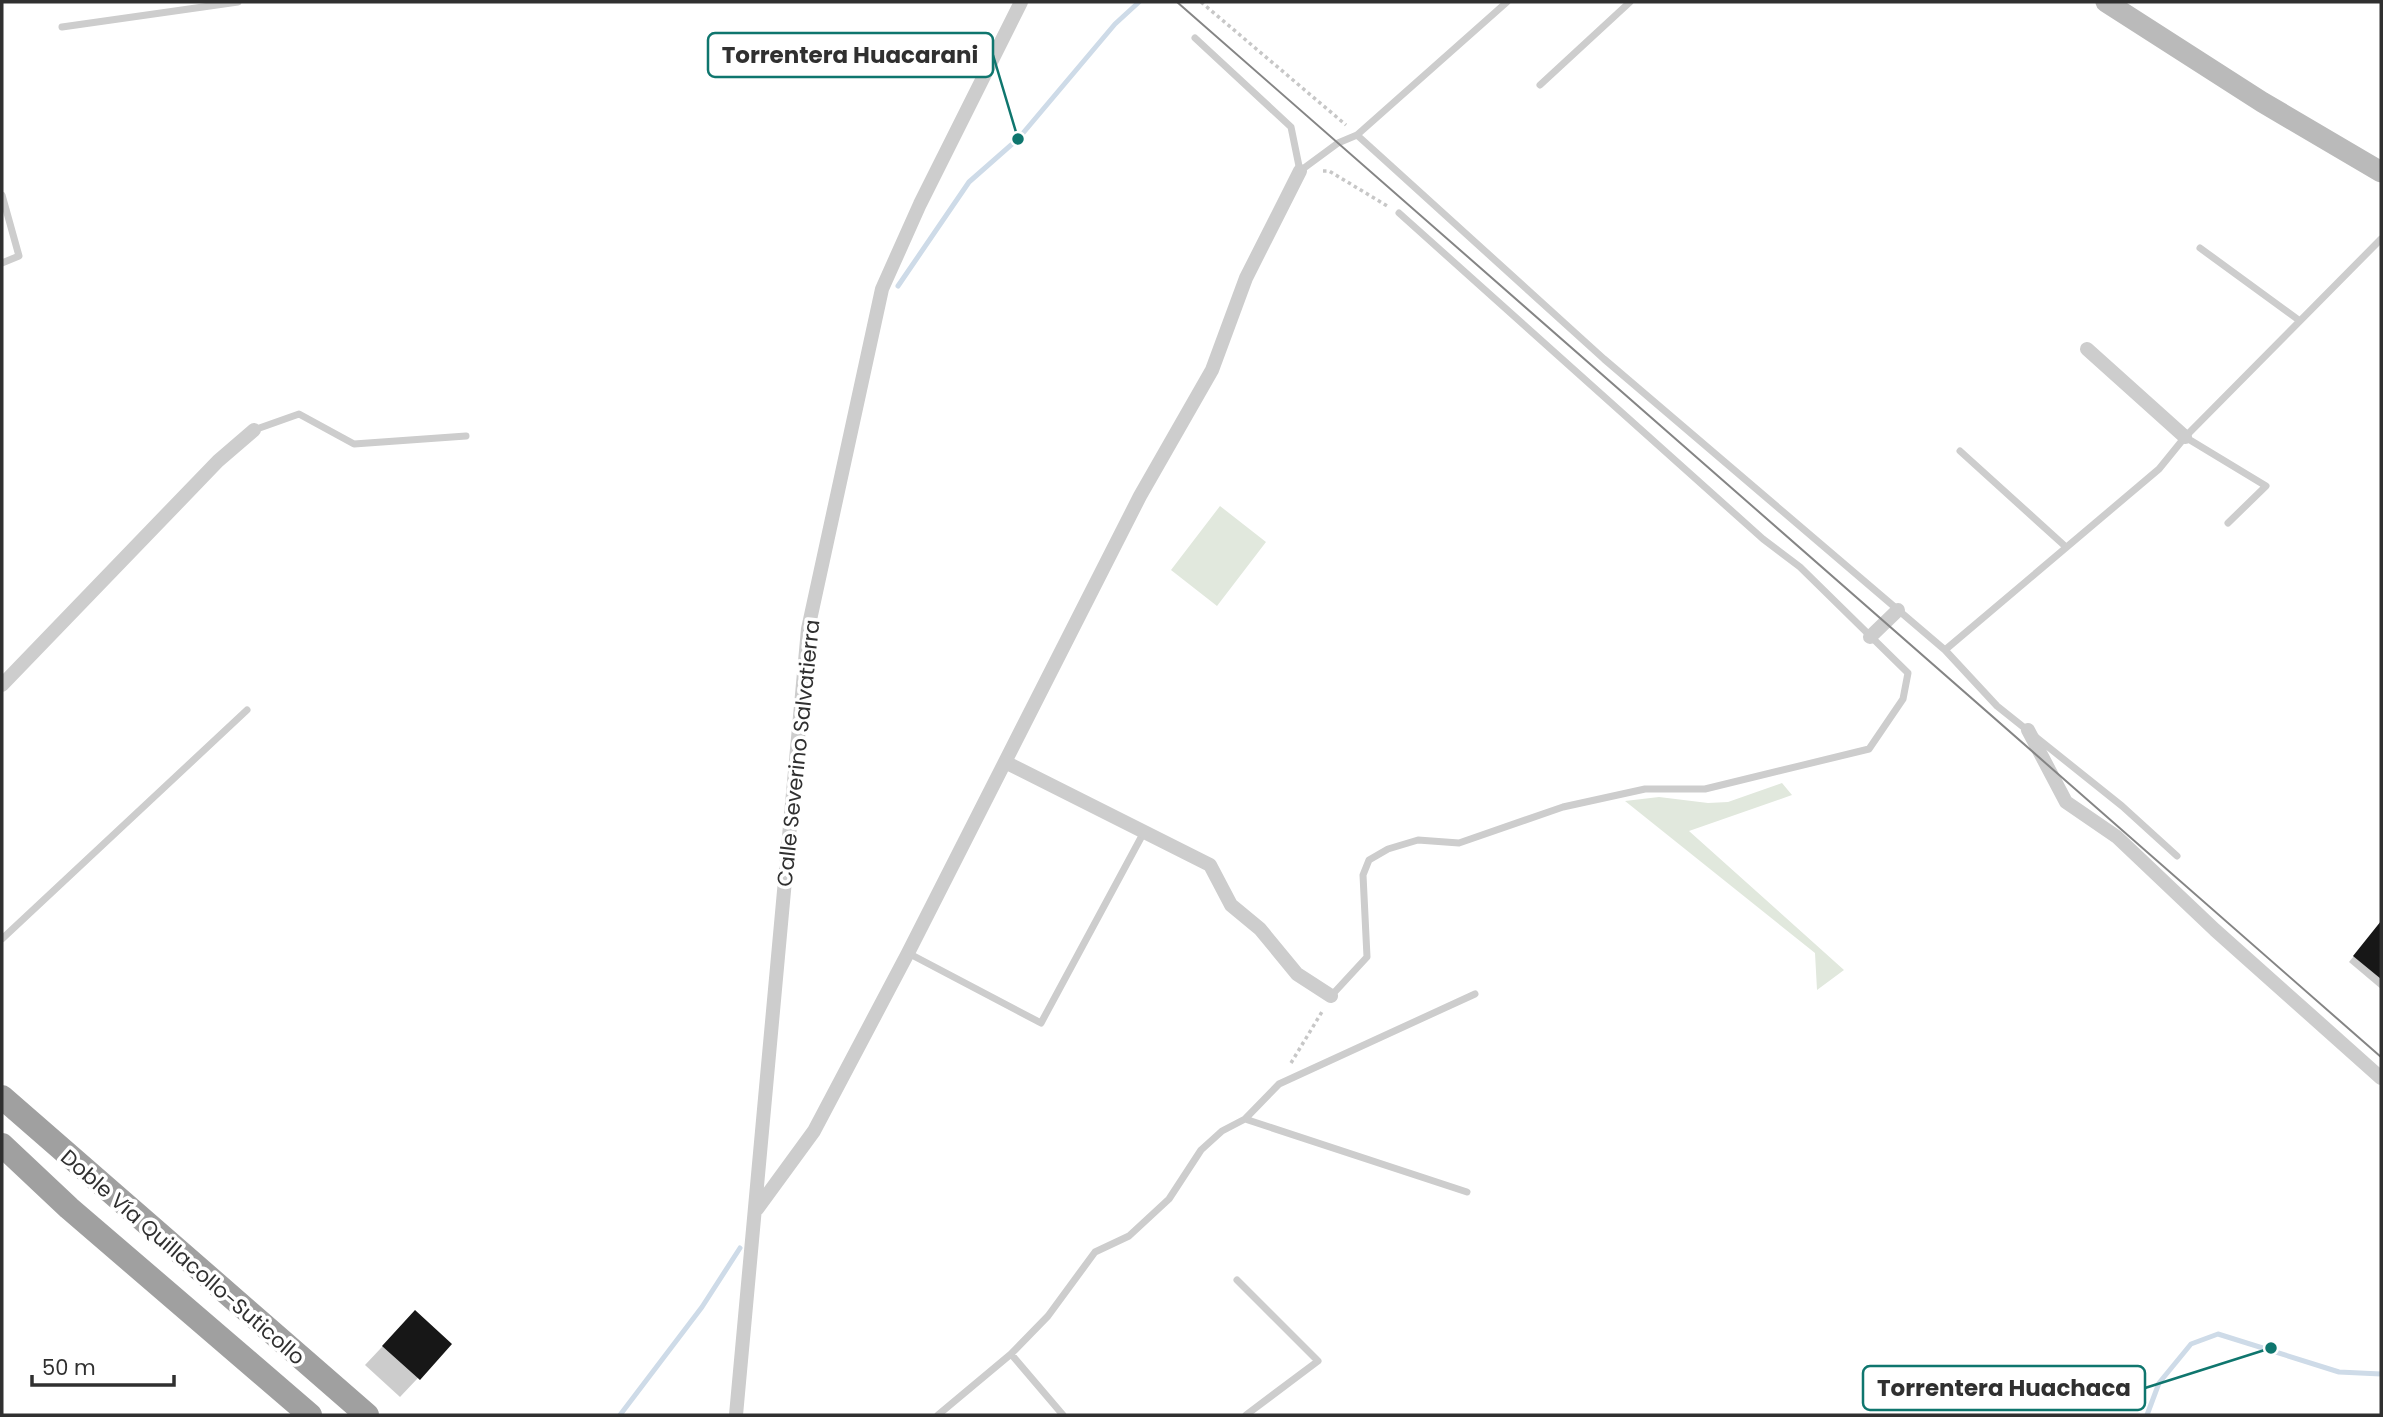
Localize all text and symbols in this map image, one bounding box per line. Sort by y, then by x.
callout: Torrentera Huacarani [708,33,993,77]
text: Torrentera Huacarani [722,39,978,71]
street label: Calle Severino Salvatierra [770,618,826,888]
street label: Doble Vía Quillacollo-Suticollo [55,1143,311,1371]
scale bar [32,1344,173,1388]
text: 50 m [42,1353,96,1382]
callout: Torrentera Huachaca [1863,1366,2145,1410]
text: Torrentera Huachaca [1877,1372,2131,1404]

